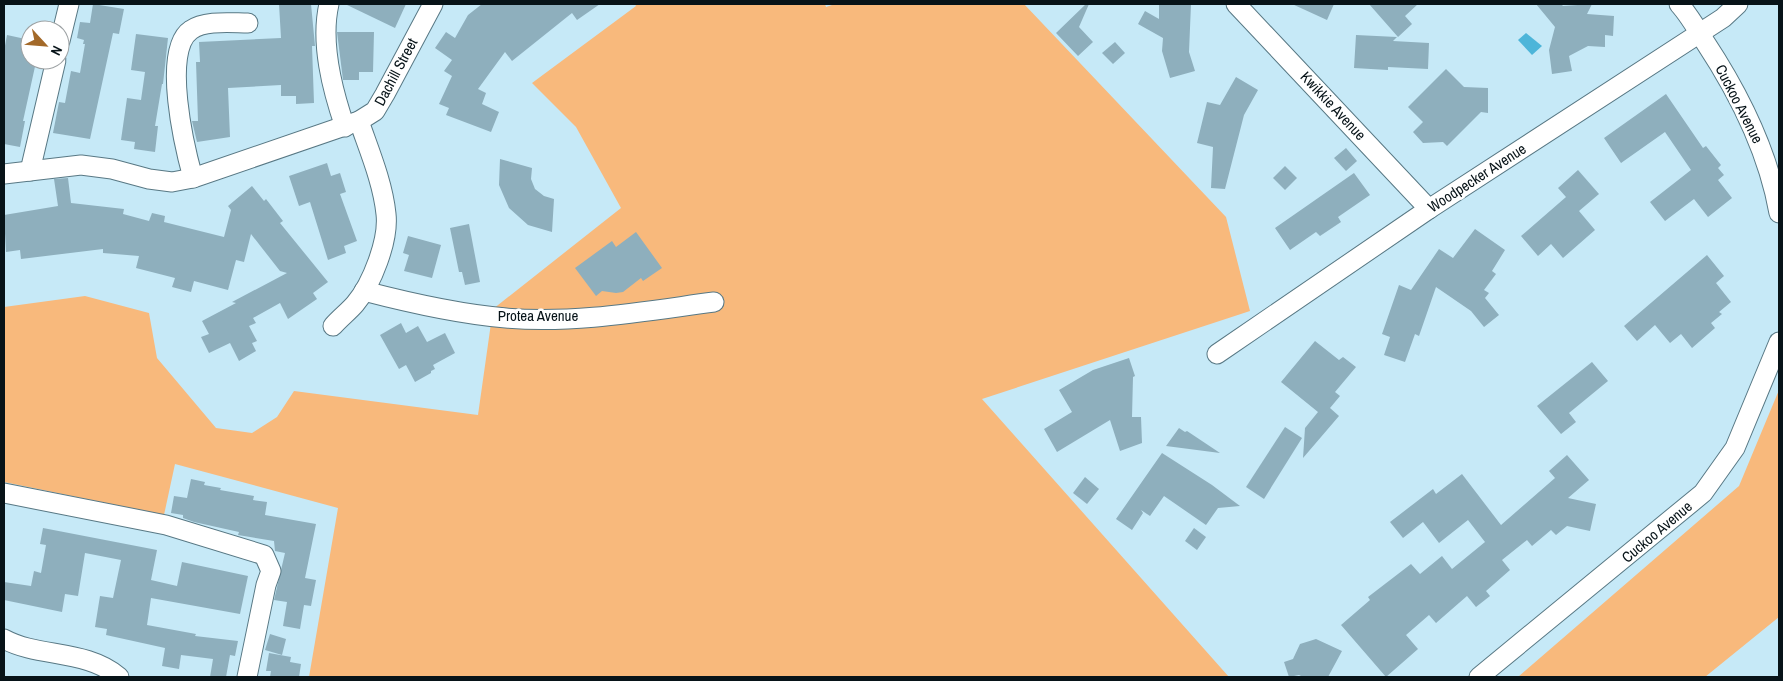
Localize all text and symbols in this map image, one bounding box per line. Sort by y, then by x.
north arrow [20,20,70,70]
street label: Dachill Street [369,34,422,109]
text: N [47,43,67,58]
street label: Cuckoo Avenue [1711,61,1768,147]
street label: Kwikkie Avenue [1296,67,1371,145]
street label: Woodpecker Avenue [1424,138,1530,217]
street label: Protea Avenue [498,305,578,326]
street label: Cuckoo Avenue [1617,496,1696,567]

